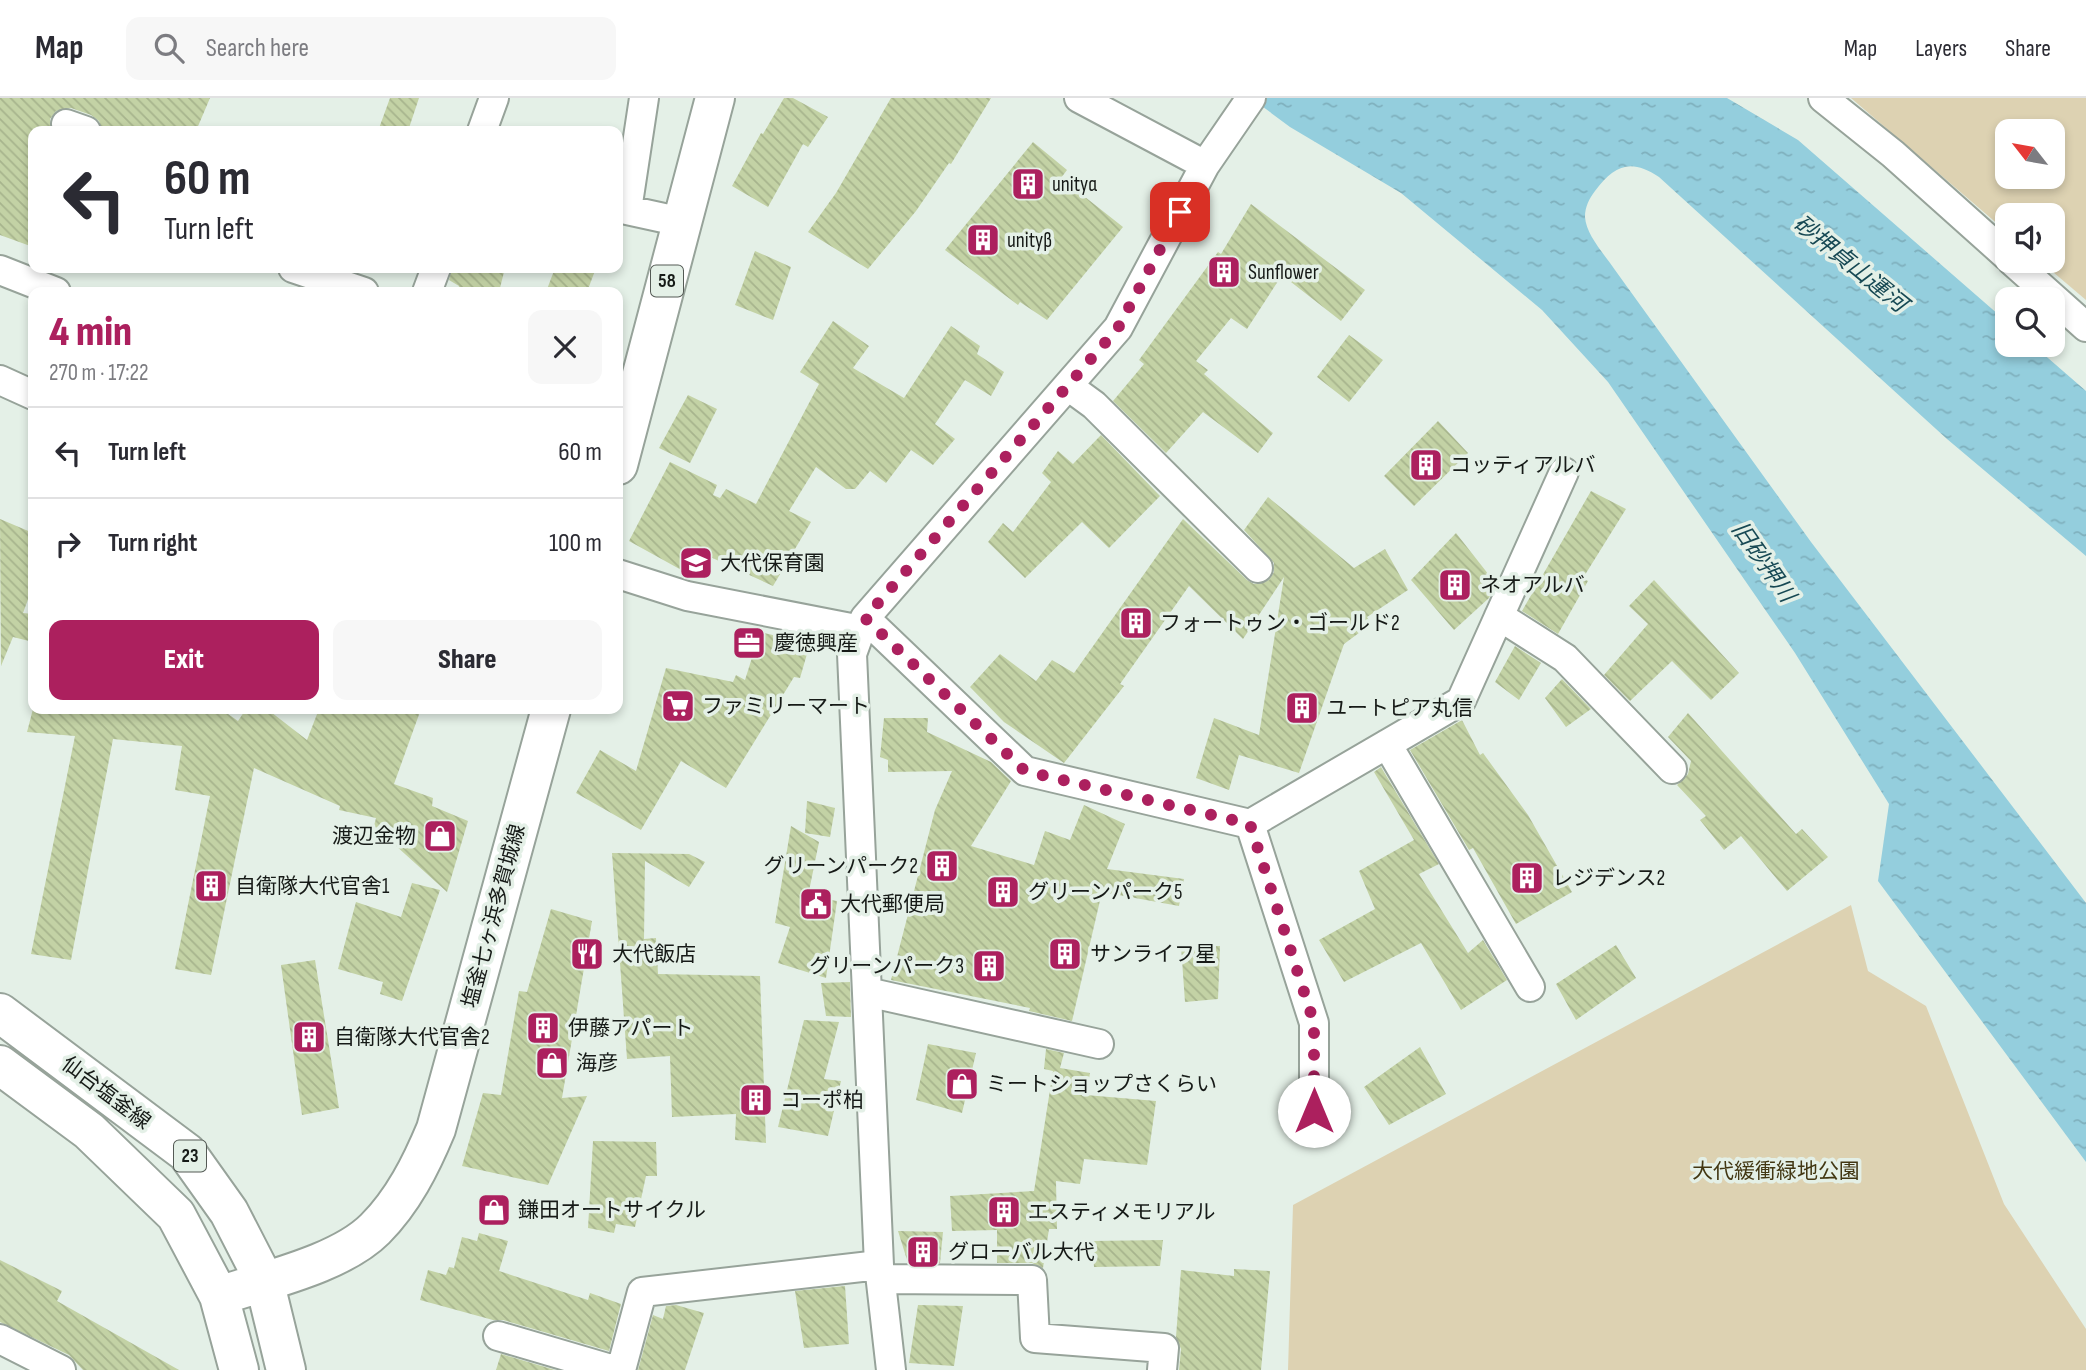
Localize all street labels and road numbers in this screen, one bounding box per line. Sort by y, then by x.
road number: 58 [651,266,683,296]
street label: 塩釜七ヶ浜多賀城線 [457,821,531,1011]
street label: 仙台塩釜線 [57,1051,155,1135]
road number: 23 [174,1140,206,1172]

